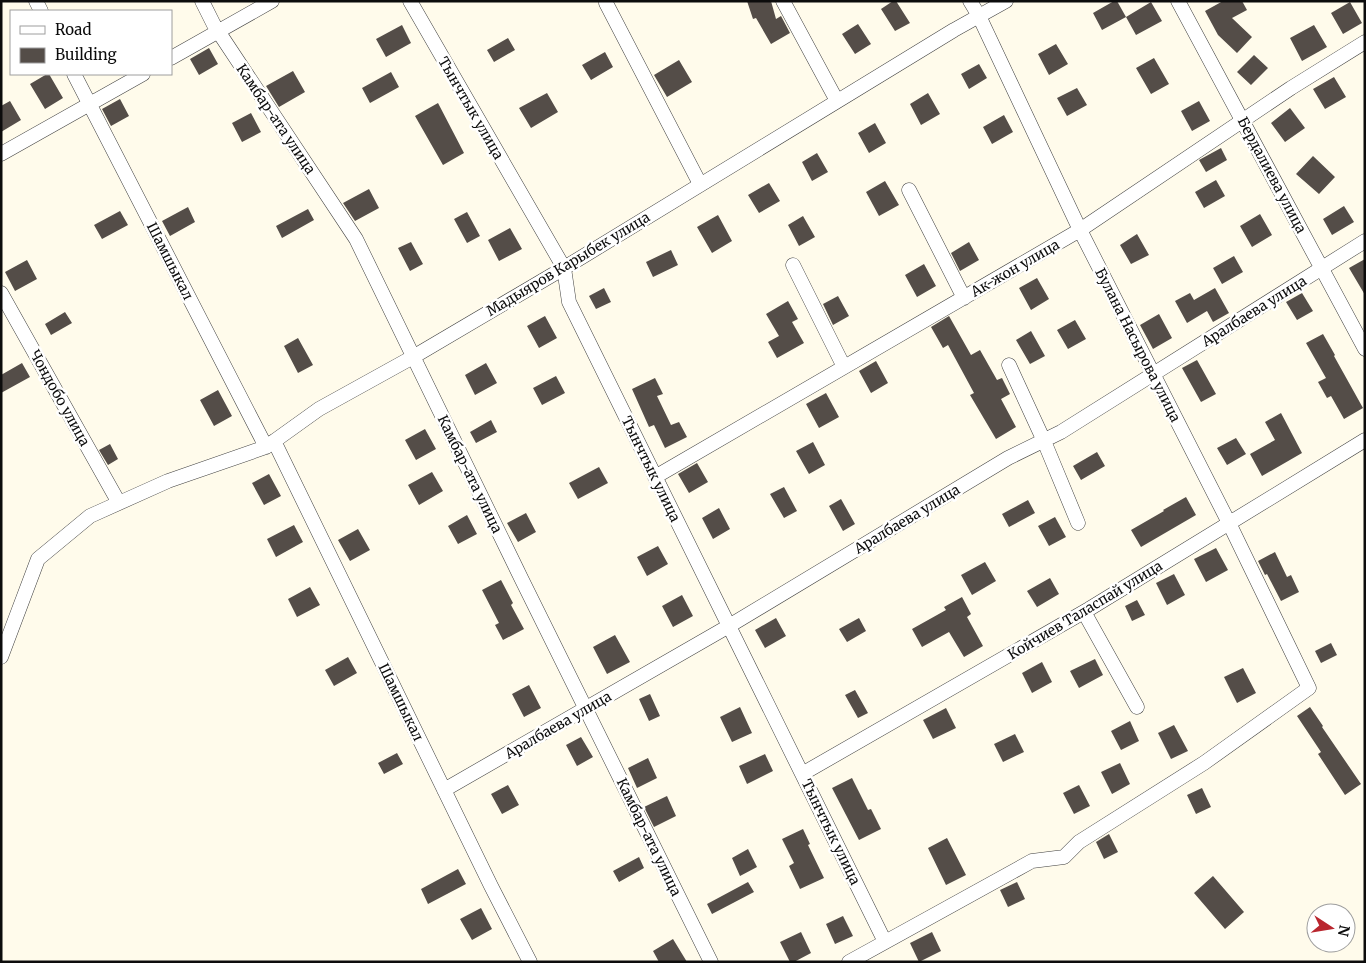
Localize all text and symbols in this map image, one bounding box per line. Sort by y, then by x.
legend [10,10,172,75]
text: Road [55,20,91,39]
text: Building [55,45,117,64]
street label: Тынчтык улица [434,53,508,163]
street label: Камбар-ата улица [232,61,320,178]
street label: Бердалиева улица [1234,114,1311,237]
street label: Мадыяров Карыбек улица [483,208,654,320]
street label: Шамшыкал [143,219,197,303]
street label: Ак-жон улица [967,235,1063,301]
street label: Булана Насырова улица [1091,265,1185,425]
street label: Аралбаева улица [1197,271,1310,351]
street label: Чондобо улица [26,347,94,450]
street label: Камбар-ата улица [434,412,507,536]
street label: Тынчтык улица [618,413,685,525]
street label: Аралбаева улица [850,480,964,558]
street label: Койчиев Таласпай улица [1004,556,1166,663]
street label: Шамшыкал [374,660,428,744]
street label: Аралбаева улица [501,687,615,763]
street label: Камбар-ата улица [613,775,686,899]
street label: Тынчтык улица [798,776,865,888]
north arrow [1306,903,1356,953]
text: N [1334,923,1354,938]

